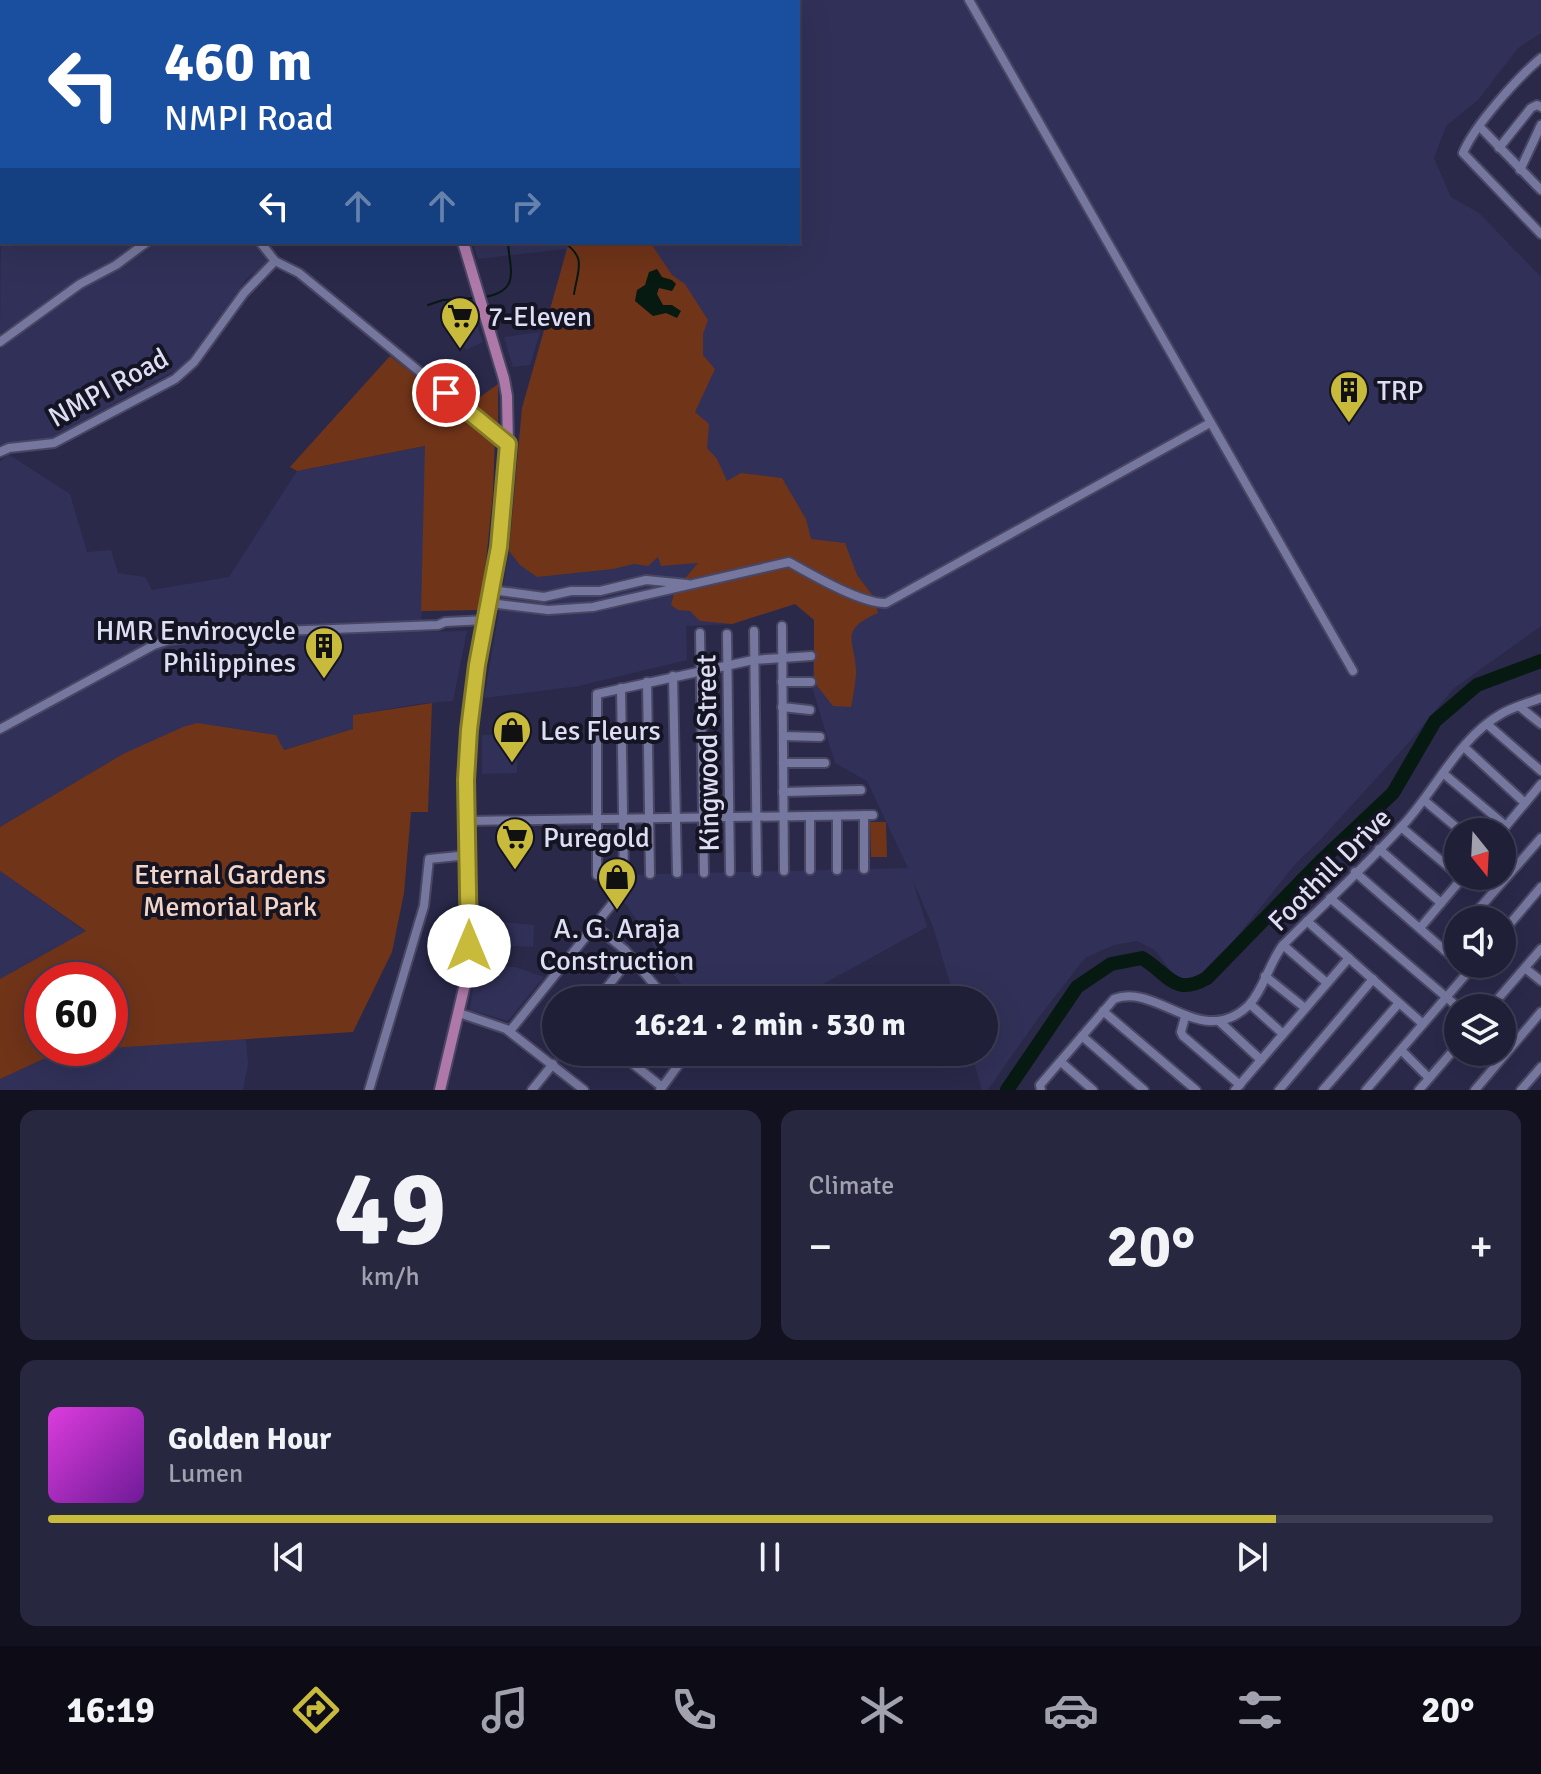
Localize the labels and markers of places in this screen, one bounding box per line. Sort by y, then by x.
supermarket icon: 7-Eleven [439,295,481,350]
place label: 7-Eleven [488,300,592,334]
pin [412,359,480,427]
building icon: TRP [1328,369,1370,424]
place label: TRP [1377,374,1423,408]
place label: HMR Envirocycle Philippines [95,614,296,680]
building icon: HMR Envirocycle Philippines [303,625,345,680]
shop icon: Les Fleurs [491,709,533,764]
place label: Les Fleurs [540,714,661,748]
supermarket icon: Puregold [494,816,536,871]
place label: Puregold [543,821,650,855]
shop icon: A. G. Araja Construction [596,856,638,911]
place label: A. G. Araja Construction [540,912,694,978]

